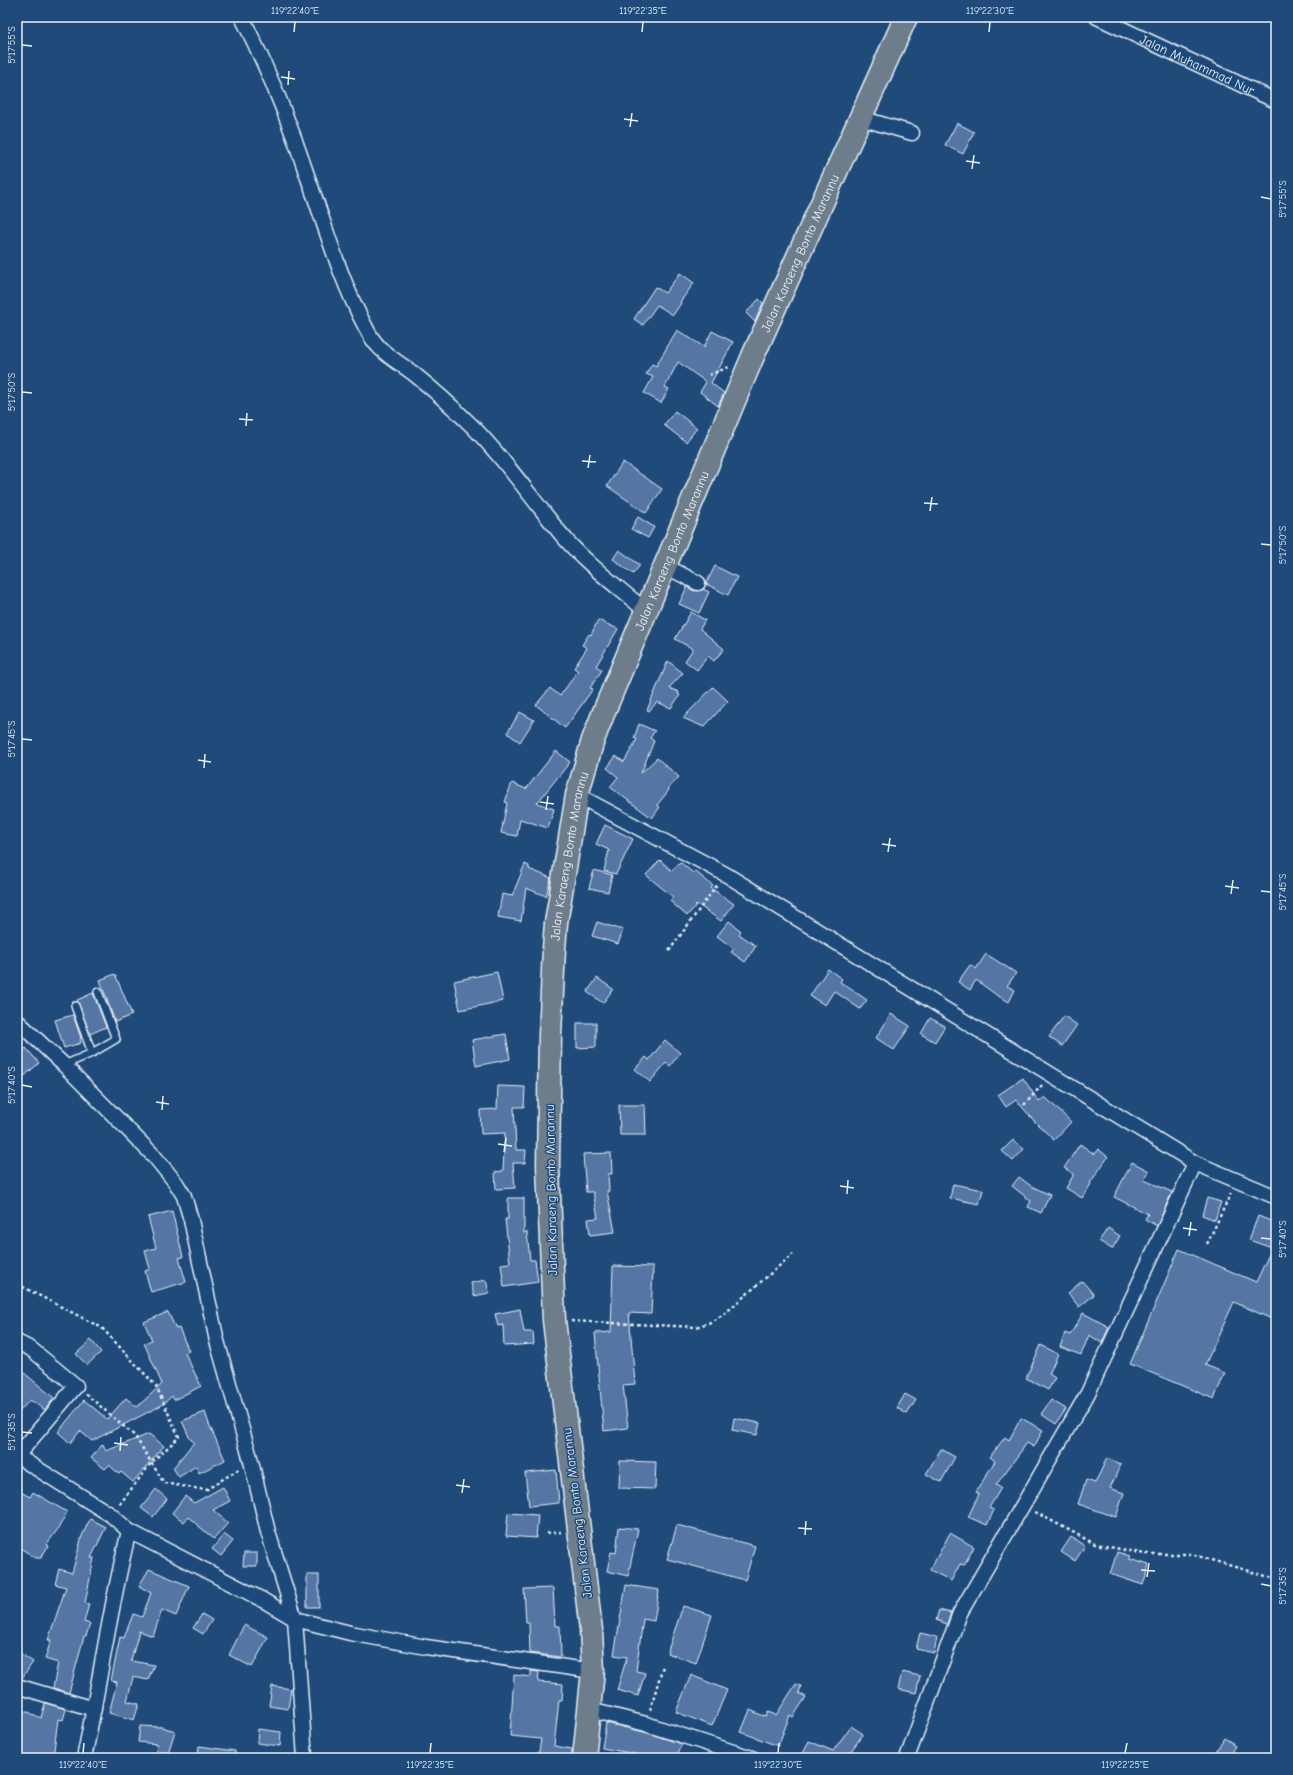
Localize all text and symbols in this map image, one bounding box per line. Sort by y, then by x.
text: 119°22'40"E [271,5,319,17]
text: 119°22'35"E [619,5,667,17]
text: 119°22'30"E [966,5,1014,17]
text: 5°17'55"S [6,26,18,64]
street label: Jalan Muhammad Nur [1138,31,1258,98]
street label: Jalan Karaeng Bonto Marannu [757,172,842,334]
text: 5°17'55"S [1277,180,1289,218]
text: 5°17'50"S [6,372,18,411]
street label: Jalan Karaeng Bonto Marannu [631,469,711,633]
text: 5°17'50"S [1277,525,1289,564]
text: 5°17'45"S [6,720,18,758]
street label: Jalan Karaeng Bonto Marannu [547,770,591,941]
text: 5°17'45"S [1277,873,1289,911]
text: 5°17'40"S [6,1066,18,1104]
street label: Jalan Karaeng Bonto Marannu [542,1104,560,1276]
text: 5°17'40"S [1277,1220,1289,1258]
text: 5°17'35"S [6,1413,18,1451]
street label: Jalan Karaeng Bonto Marannu [559,1427,595,1599]
text: 5°17'35"S [1277,1567,1289,1605]
text: 119°22'40"E [59,1759,107,1771]
text: 119°22'35"E [406,1759,454,1771]
text: 119°22'30"E [754,1759,802,1771]
text: 119°22'25"E [1101,1759,1149,1771]

